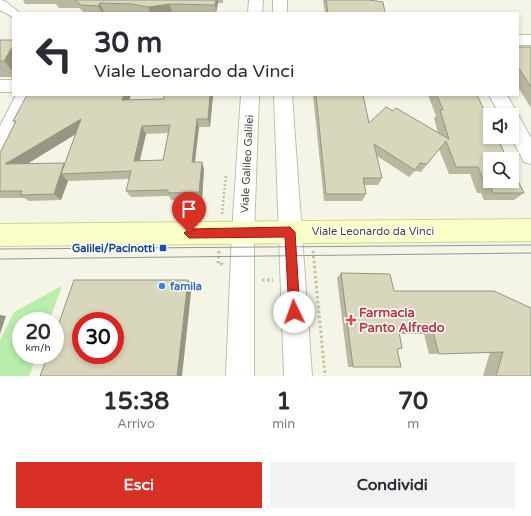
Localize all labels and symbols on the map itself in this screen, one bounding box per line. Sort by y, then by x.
street label: Viale Galileo Galilei [238,114,256,214]
pin [172,192,206,233]
street label: Viale Leonardo da Vinci [312,225,434,238]
place label: Galilei/Pacinotti [72,242,155,255]
marker: Galilei/Pacinotti [158,243,168,253]
place label: famila [169,280,202,293]
marker: famila [157,281,167,291]
position arrow [273,291,315,333]
place label: Farmacia Panto Alfredo [359,305,445,336]
speed limit sign: 30 [72,312,124,364]
marker: Farmacia Panto Alfredo [346,315,356,325]

